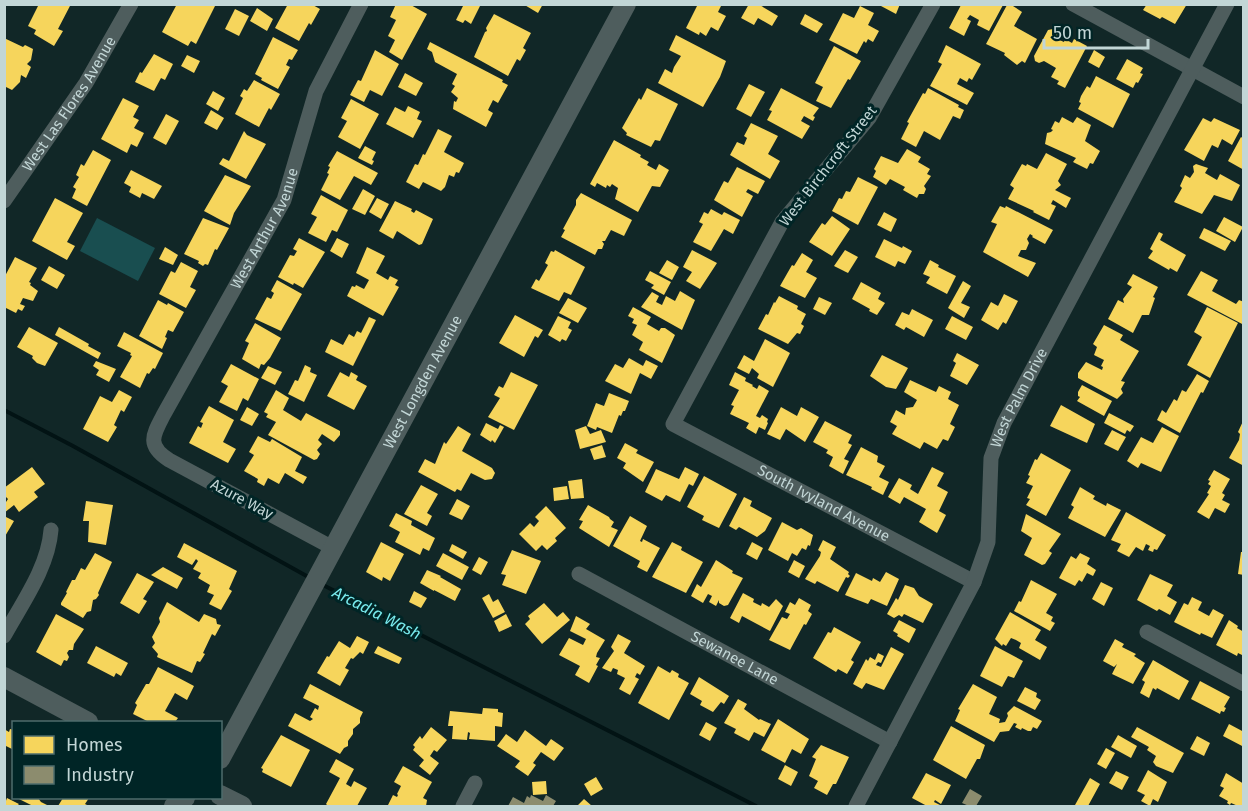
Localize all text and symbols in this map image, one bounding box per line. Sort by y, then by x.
scale bar [1044,12,1148,50]
text: 50 m [1053,22,1092,44]
street label: West Las Flores Avenue [18,33,120,175]
street label: West Birchcroft Street [775,102,881,230]
street label: West Arthur Avenue [227,166,302,292]
street label: West Longden Avenue [380,312,466,452]
street label: West Palm Drive [987,345,1051,450]
street label: South Ivyland Avenue [754,461,893,545]
street label: Azure Way [208,475,277,523]
water label: Arcadia Wash [329,582,424,643]
street label: Sewanee Lane [688,627,782,689]
legend [12,721,222,799]
text: Homes [66,734,122,756]
text: Industry [66,764,134,786]

